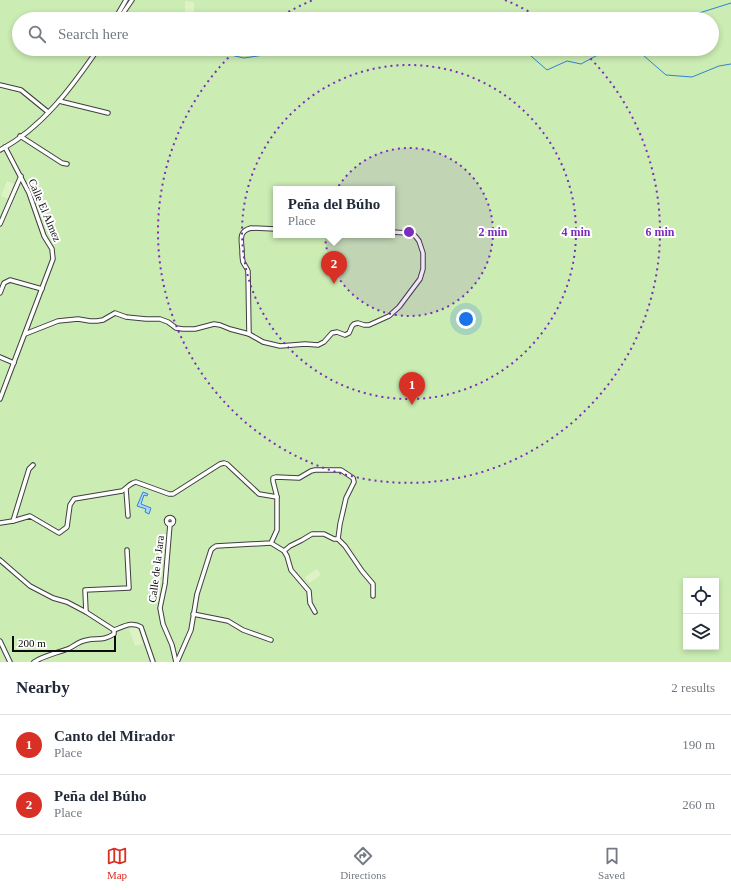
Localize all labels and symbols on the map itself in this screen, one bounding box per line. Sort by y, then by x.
street label: Calle El Almez [26,177,64,243]
centre of rings [402,225,416,239]
text: 2 min [478,225,508,239]
text: 4 min [561,225,591,239]
text: 6 min [645,225,675,239]
pin: 2 [321,251,347,284]
your location [456,309,476,329]
pin: 1 [399,372,425,405]
street label: Calle de la Jara [146,535,166,603]
scale bar [12,634,116,653]

